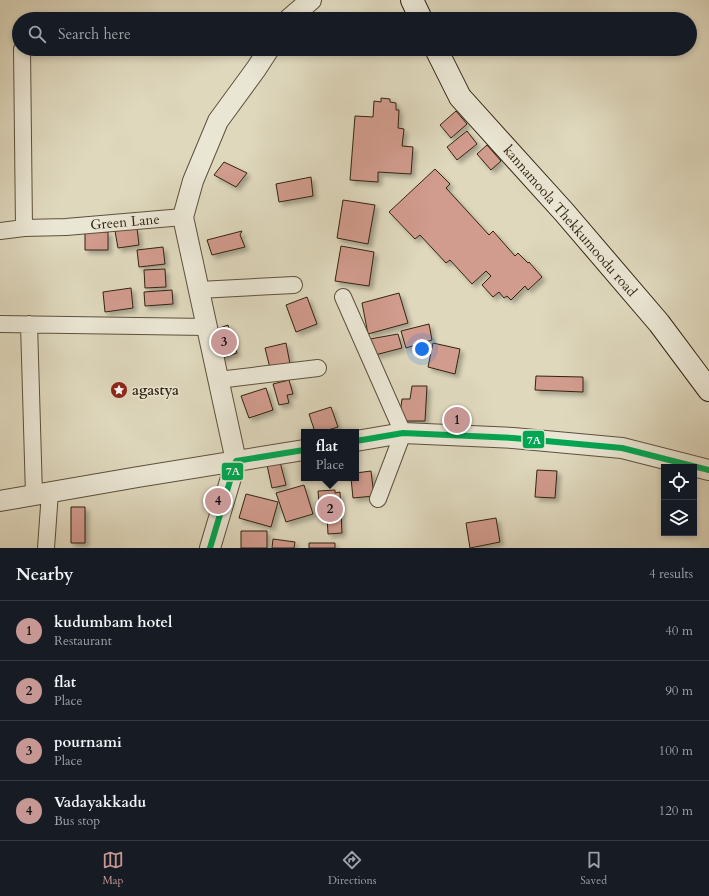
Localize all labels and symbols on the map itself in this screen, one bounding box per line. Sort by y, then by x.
street label: kannamoola Thekkumoodu road [499,141,641,301]
street label: Green Lane [90,210,160,234]
pin: 3 [211,327,237,357]
your location [412,339,432,359]
place icon: agastya [109,380,129,400]
place label: agastya [132,381,179,400]
pin: 1 [444,405,470,435]
line badge: 7A [522,430,545,449]
text: 7A [527,433,542,448]
line badge: 7A [221,462,244,481]
text: 7A [226,464,241,479]
pin: 4 [205,486,231,516]
pin: 2 [317,494,343,524]

